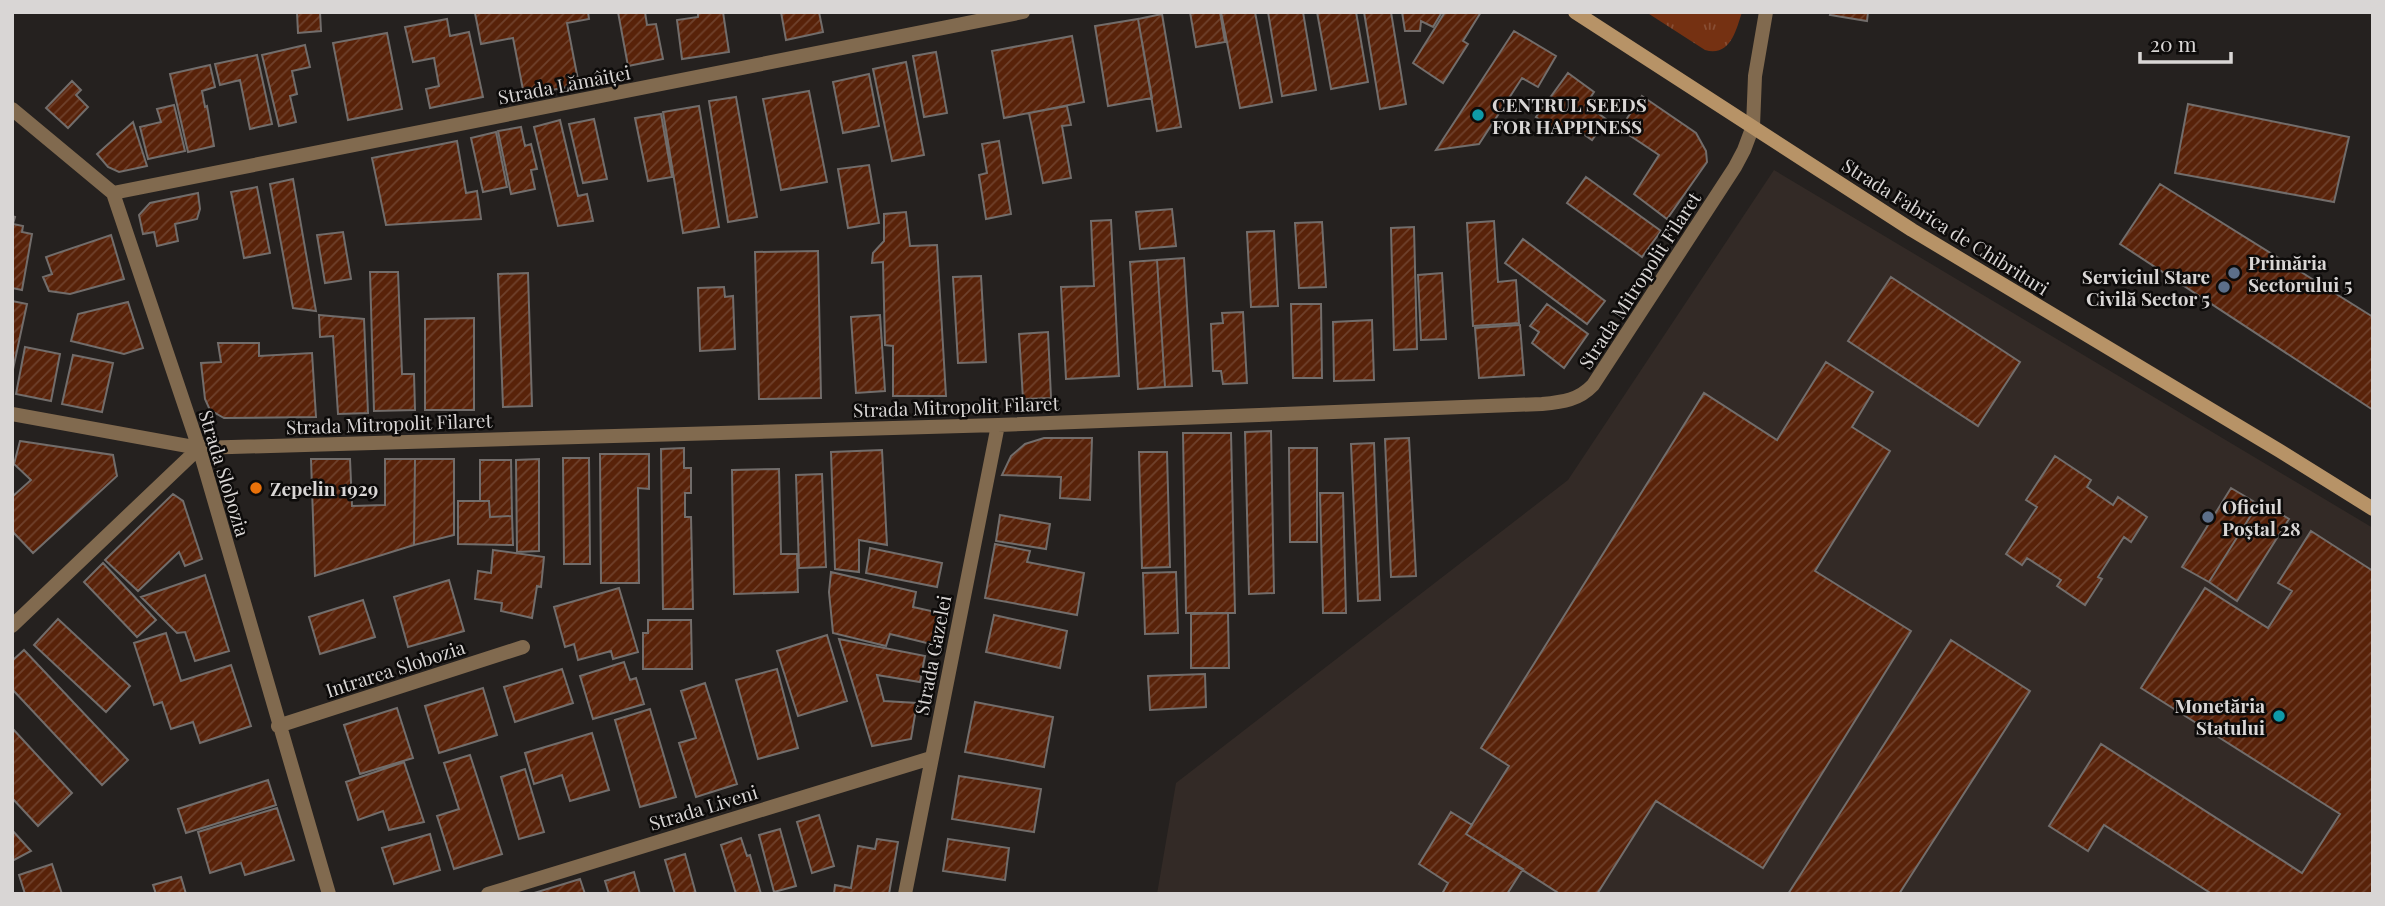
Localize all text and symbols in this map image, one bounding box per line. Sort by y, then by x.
scale bar [2140,21,2231,65]
text: 20 m [2150,29,2197,57]
street label: Strada Lămâiței [496,58,633,110]
place label: CENTRUL SEEDS FOR HAPPINESS [1492,91,1647,139]
marker: CENTRUL SEEDS FOR HAPPINESS [1470,107,1486,123]
street label: Strada Fabrica de Chibrituri [1838,152,2055,301]
street label: Strada Mitropolit Filaret [1572,186,1706,374]
place label: Primăria Sectorului 5 [2248,249,2353,297]
place label: Serviciul Stare Civilă Sector 5 [2082,263,2210,311]
marker: Primăria Sectorului 5 [2226,265,2242,281]
marker: Serviciul Stare Civilă Sector 5 [2216,279,2232,295]
street label: Strada Mitropolit Filaret [852,389,1060,423]
street label: Strada Mitropolit Filaret [285,406,493,440]
street label: Strada Slobozia [193,407,257,540]
place label: Zepelin 1929 [270,475,378,501]
marker: Zepelin 1929 [248,480,264,496]
place label: Oficiul Poștal 28 [2222,493,2301,541]
marker: Oficiul Poștal 28 [2200,509,2216,525]
street label: Strada Gazelei [908,592,956,717]
street label: Intrarea Slobozia [322,633,469,703]
place label: Monetăria Statului [2175,692,2265,740]
marker: Monetăria Statului [2271,708,2287,724]
street label: Strada Liveni [646,778,761,836]

